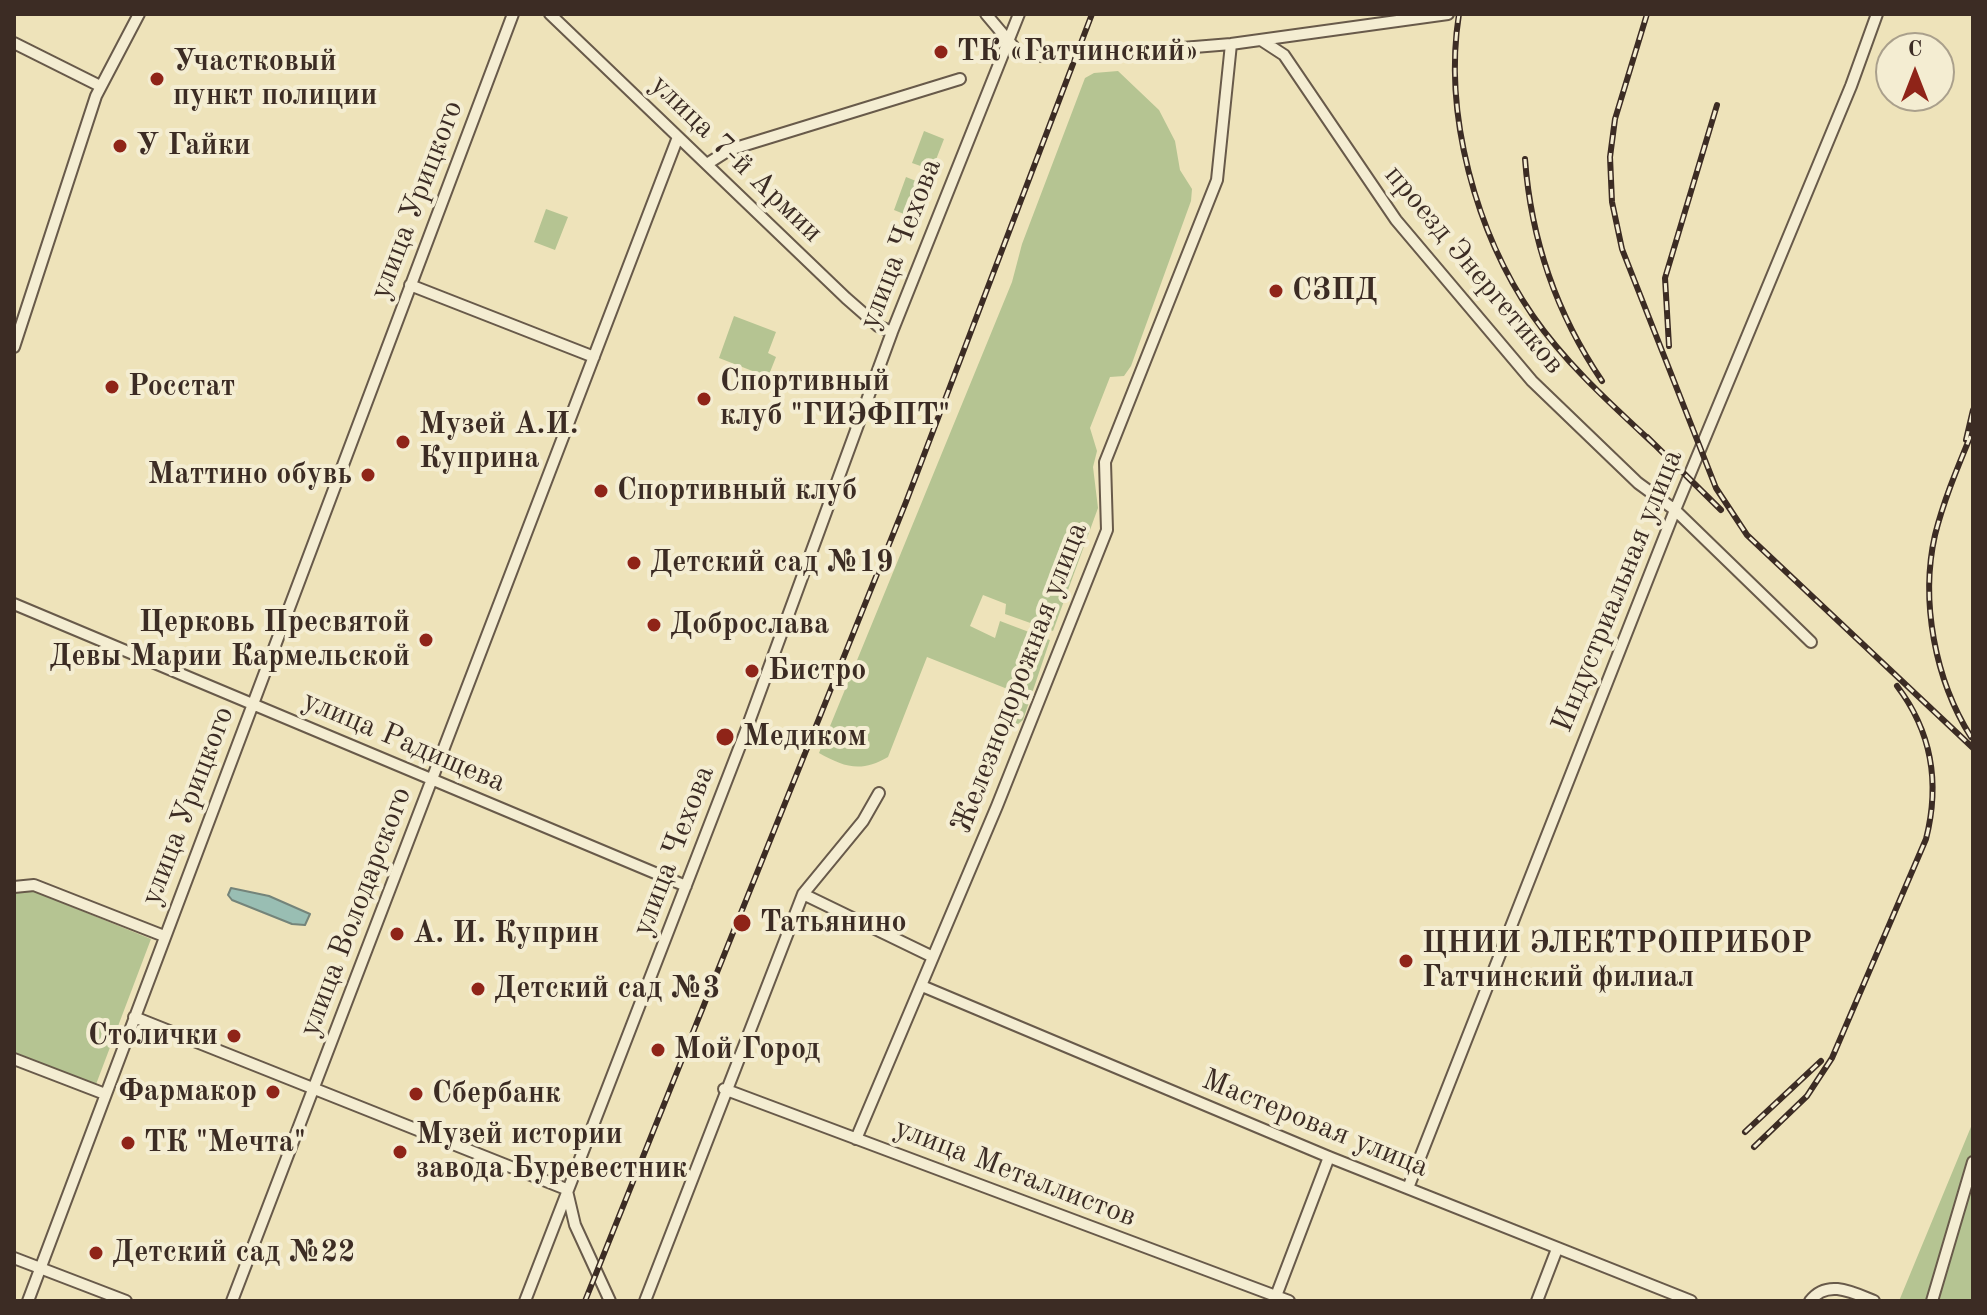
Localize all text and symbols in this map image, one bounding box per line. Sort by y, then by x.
north arrow [1875,32,1955,112]
place label: ТК «Гатчинский» [957,34,1199,70]
text: С [1908,39,1922,61]
marker: ТК «Гатчинский» [932,43,950,61]
place label: Участковый пункт полиции [173,44,377,114]
street label: улица 7-й Армии [642,67,830,251]
marker: Участковый пункт полиции [148,70,166,88]
street label: улица Урицкого [363,95,471,305]
place label: У Гайки [136,128,251,164]
marker: У Гайки [111,137,129,155]
street label: улица Чехова [852,154,950,334]
street label: проезд Энергетиков [1376,158,1572,382]
place label: СЗПД [1292,273,1377,309]
marker: СЗПД [1267,282,1285,300]
place label: Спортивный клуб "ГИЭФПТ" [720,364,950,434]
place label: Росстат [128,369,235,405]
marker: Росстат [103,378,121,396]
marker: Спортивный клуб "ГИЭФПТ" [695,390,713,408]
place label: Музей А.И. Куприна [419,407,578,478]
marker: Музей А.И. Куприна [394,433,412,451]
street label: Индустриальная улица [1545,444,1691,738]
place label: Маттино обувь [148,457,352,493]
marker: Маттино обувь [359,466,377,484]
place label: Спортивный клуб [617,473,857,509]
marker: Спортивный клуб [592,482,610,500]
street label: Железнодорожная улица [944,518,1096,838]
place label: Детский сад №19 [650,545,893,581]
marker: Детский сад №19 [625,554,643,572]
place label: Церковь Пресвятой Девы Марии Кармельской [49,605,410,676]
place label: Доброслава [670,607,829,643]
marker: Доброслава [645,616,663,634]
marker: Церковь Пресвятой Девы Марии Кармельской [417,631,435,649]
place label: Бистро [768,653,866,689]
marker: Бистро [743,662,761,680]
street label: улица Радищева [297,683,511,801]
street label: улица Урицкого [134,701,242,911]
place label: Медиком [743,719,867,755]
marker: Медиком [714,726,736,748]
street label: улица Чехова [625,761,723,941]
street label: улица Володарского [292,782,420,1042]
place label: Татьянино [760,905,907,941]
marker: Татьянино [731,912,753,934]
place label: А. И. Куприн [413,916,599,952]
marker: А. И. Куприн [388,925,406,943]
place label: ЦНИИ ЭЛЕКТРОПРИБОР Гатчинский филиал [1422,926,1812,996]
marker: ЦНИИ ЭЛЕКТРОПРИБОР Гатчинский филиал [1397,952,1415,970]
place label: Детский сад №3 [494,971,720,1007]
marker: Детский сад №3 [469,980,487,998]
place label: Столички [88,1018,218,1054]
marker: Столички [225,1027,243,1045]
place label: Мой Город [674,1032,820,1068]
marker: Мой Город [649,1041,667,1059]
street label: Мастеровая улица [1196,1062,1434,1186]
place label: Фармакор [118,1074,257,1110]
place label: Сбербанк [432,1076,561,1112]
marker: Фармакор [264,1083,282,1101]
marker: Сбербанк [407,1085,425,1103]
street label: улица Металлистов [889,1110,1141,1236]
place label: Музей истории завода Буревестник [416,1117,687,1188]
place label: ТК "Мечта" [144,1125,306,1161]
marker: ТК "Мечта" [119,1134,137,1152]
marker: Музей истории завода Буревестник [391,1143,409,1161]
place label: Детский сад №22 [112,1235,355,1271]
marker: Детский сад №22 [87,1244,105,1262]

